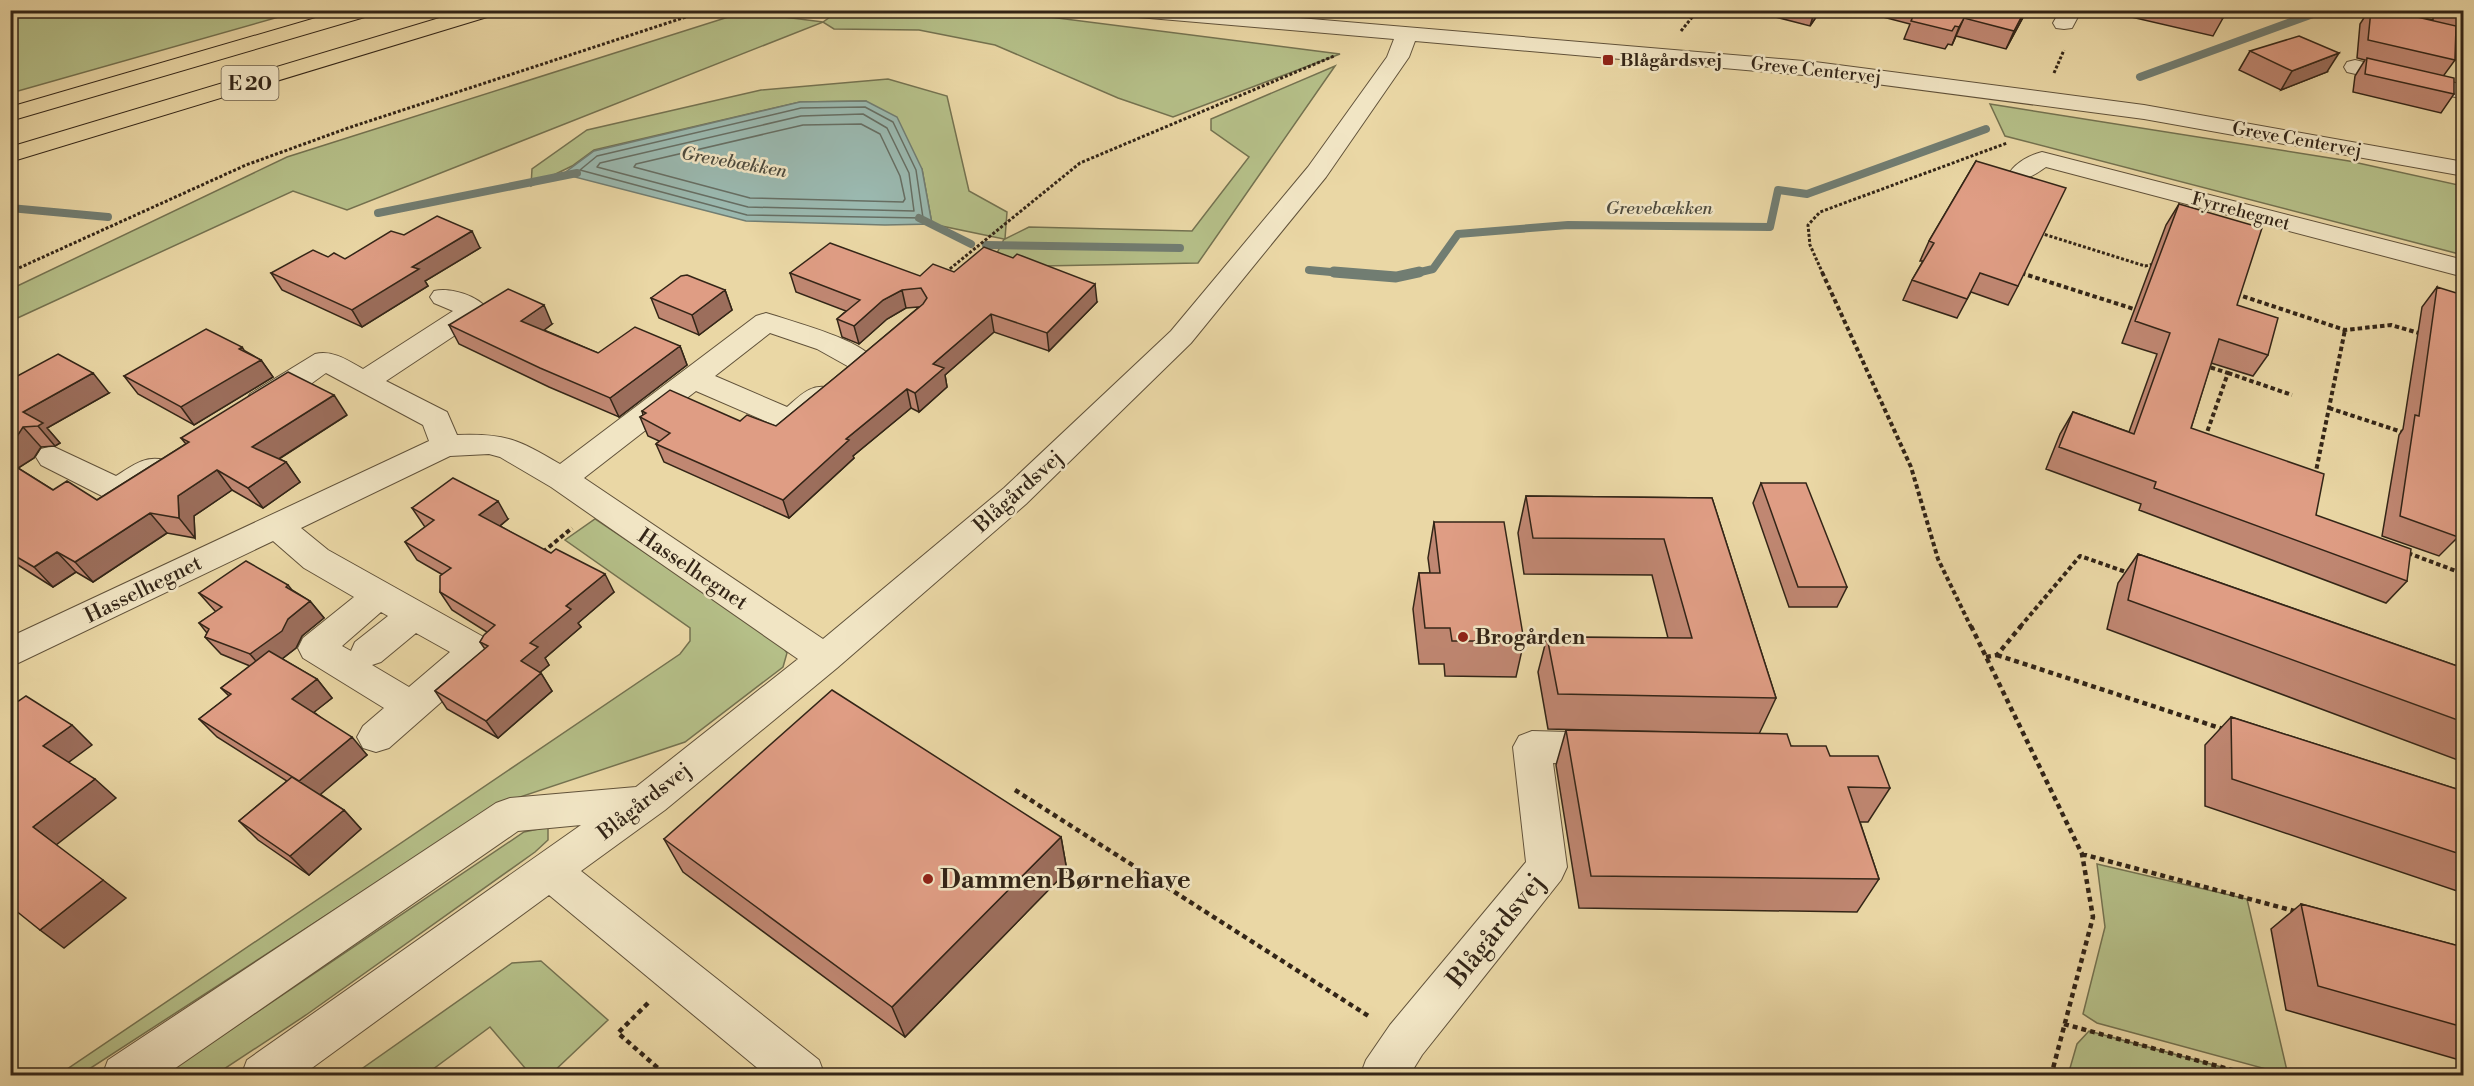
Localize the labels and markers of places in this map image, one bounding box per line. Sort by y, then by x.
place label: Blågårdsvej [1620,49,1722,72]
marker: Blågårdsvej [1601,53,1615,67]
place label: Brogården [1475,625,1585,651]
marker: Brogården [1456,630,1470,644]
place label: Dammen Børnehave [940,864,1191,896]
marker: Dammen Børnehave [921,872,935,886]

